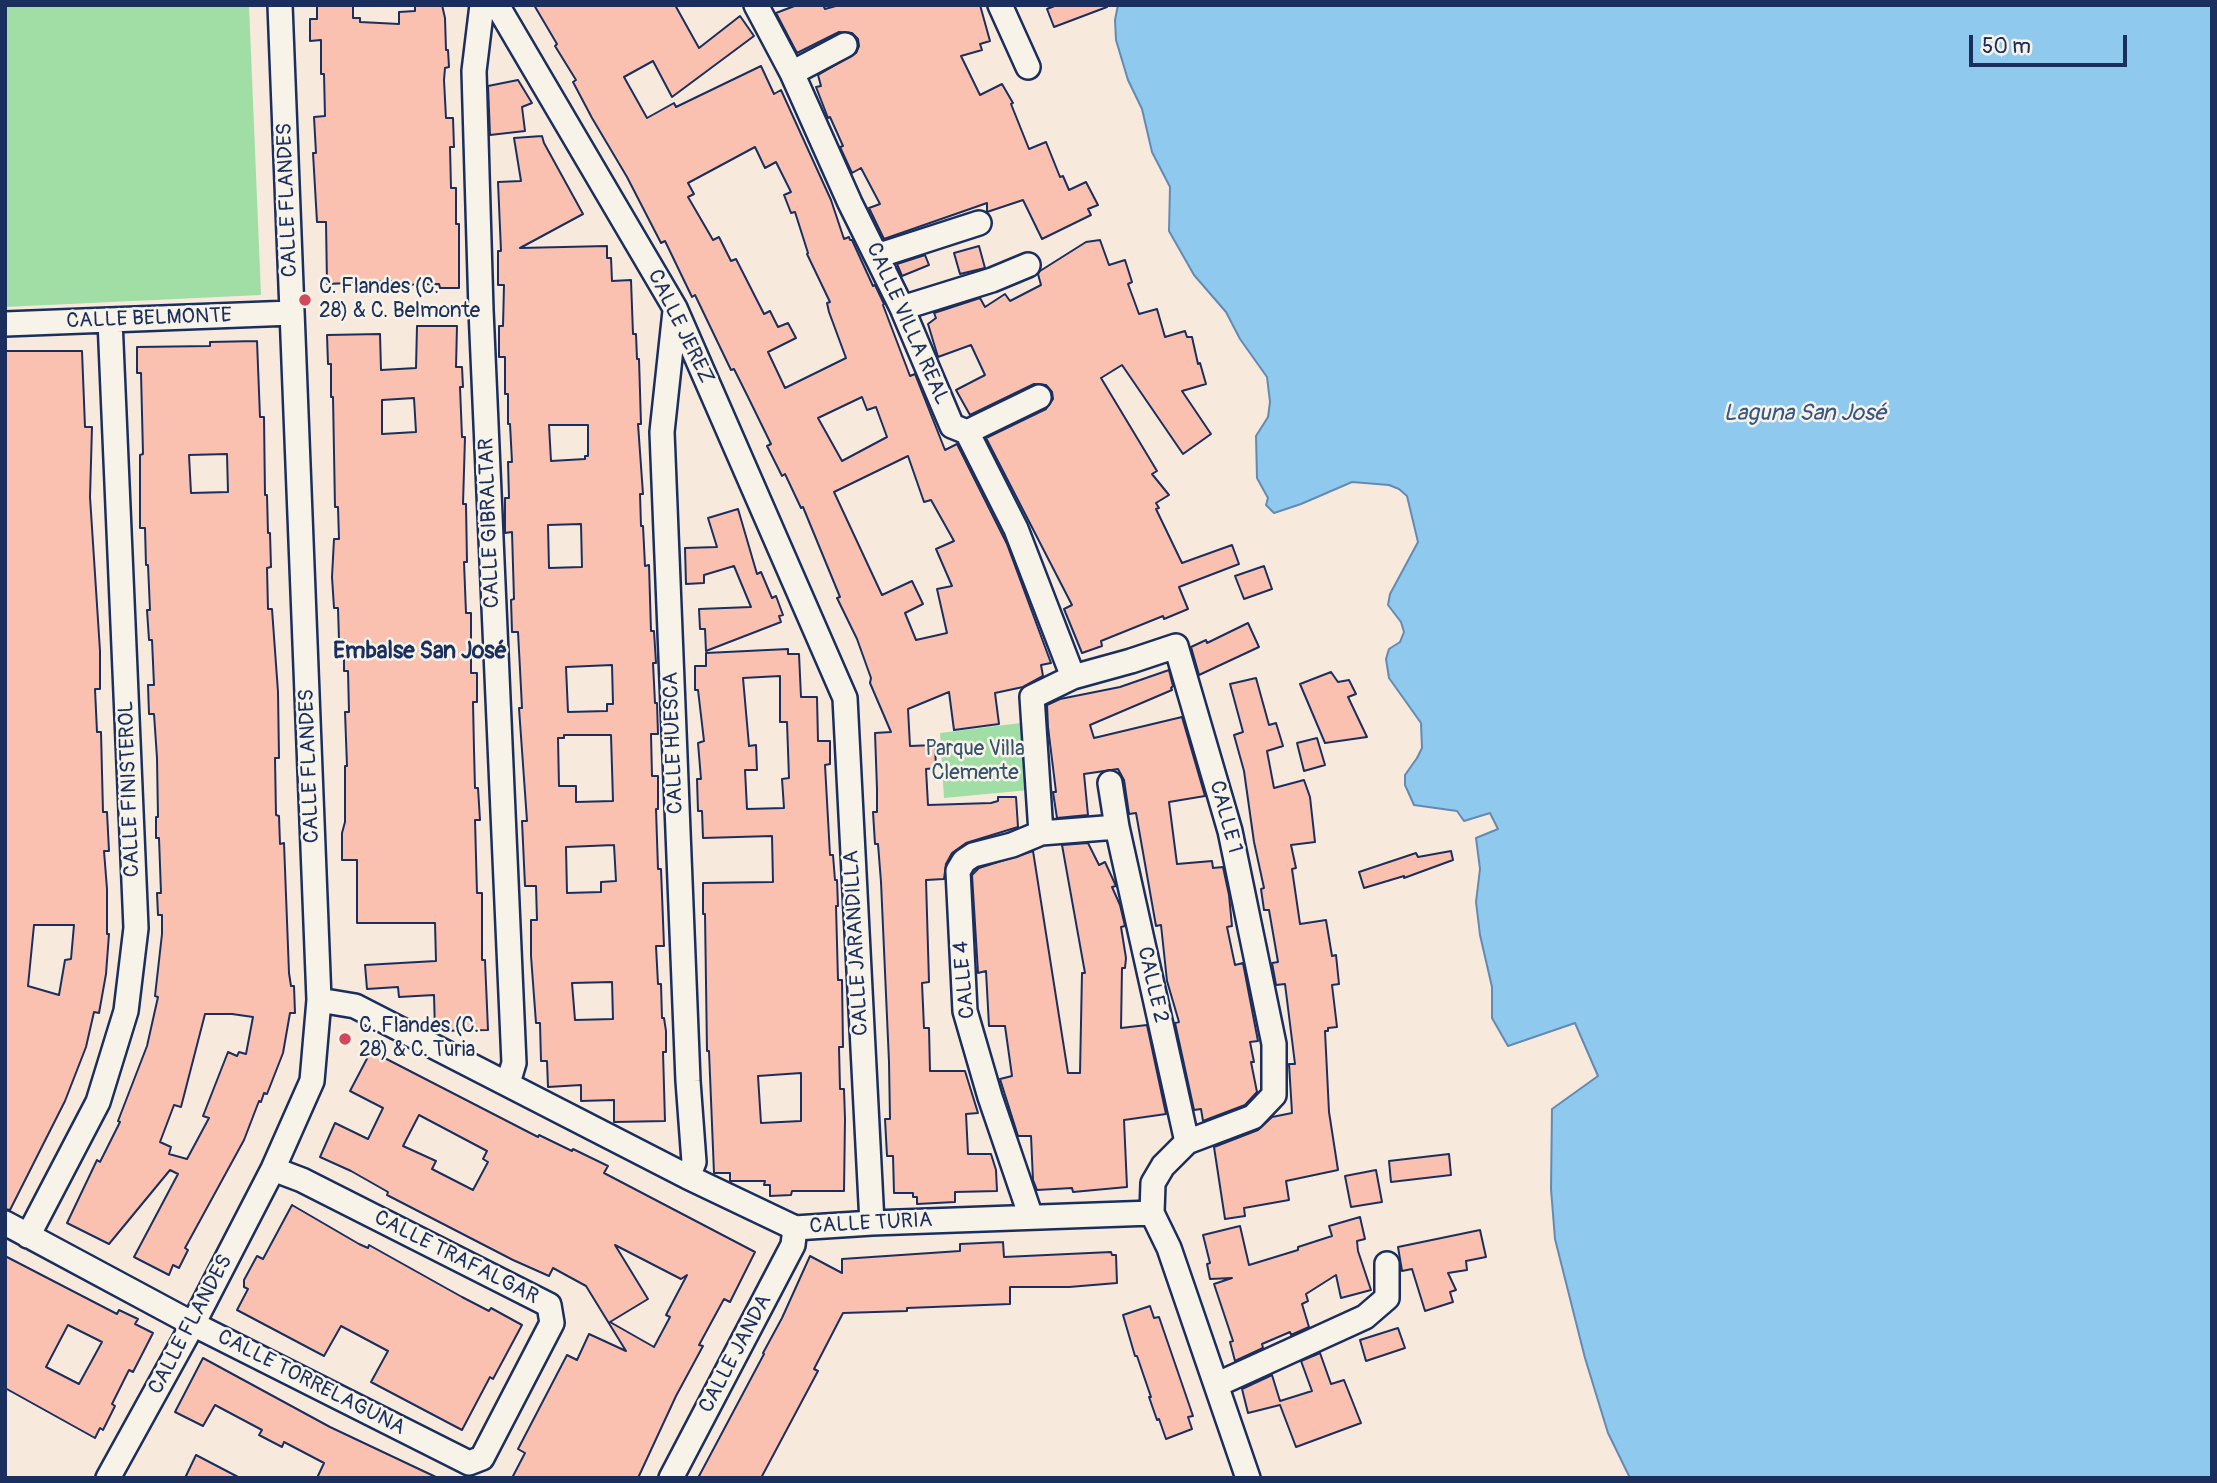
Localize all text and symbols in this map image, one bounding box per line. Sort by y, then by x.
scale bar [1972,21,2130,65]
text: 50 m [1982,33,2031,60]
street label: CALLE FLANDES [273,122,303,278]
street label: CALLE VILLA REAL [860,239,954,409]
street label: CALLE JEREZ [641,266,719,388]
place label: C. Flandes (C. 28) & C. Belmonte [319,275,480,325]
marker: C. Flandes (C. 28) & C. Belmonte [297,292,313,308]
street label: CALLE BELMONTE [66,304,232,334]
water label: Laguna San José [1724,400,1886,428]
street label: CALLE GIBRALTAR [474,437,506,609]
district label: Embalse San José [333,638,507,666]
street label: CALLE HUESCA [659,671,689,815]
street label: CALLE FLANDES [295,688,325,844]
street label: CALLE FINISTEROL [114,700,146,878]
park label: Parque Villa Clemente [925,737,1025,787]
street label: CALLE 1 [1203,778,1247,856]
street label: CALLE JARANDILLA [840,850,874,1036]
street label: CALLE 4 [949,940,981,1020]
street label: CALLE 2 [1131,944,1173,1026]
place label: C. Flandes (C. 28) & C. Turia [359,1014,479,1064]
marker: C. Flandes (C. 28) & C. Turia [337,1031,353,1047]
street label: CALLE TRAFALGAR [370,1206,542,1310]
street label: CALLE TURIA [809,1208,933,1240]
street label: CALLE FLANDES [144,1251,238,1399]
street label: CALLE JANDA [694,1291,778,1417]
street label: CALLE TORRELAGUNA [213,1325,409,1441]

